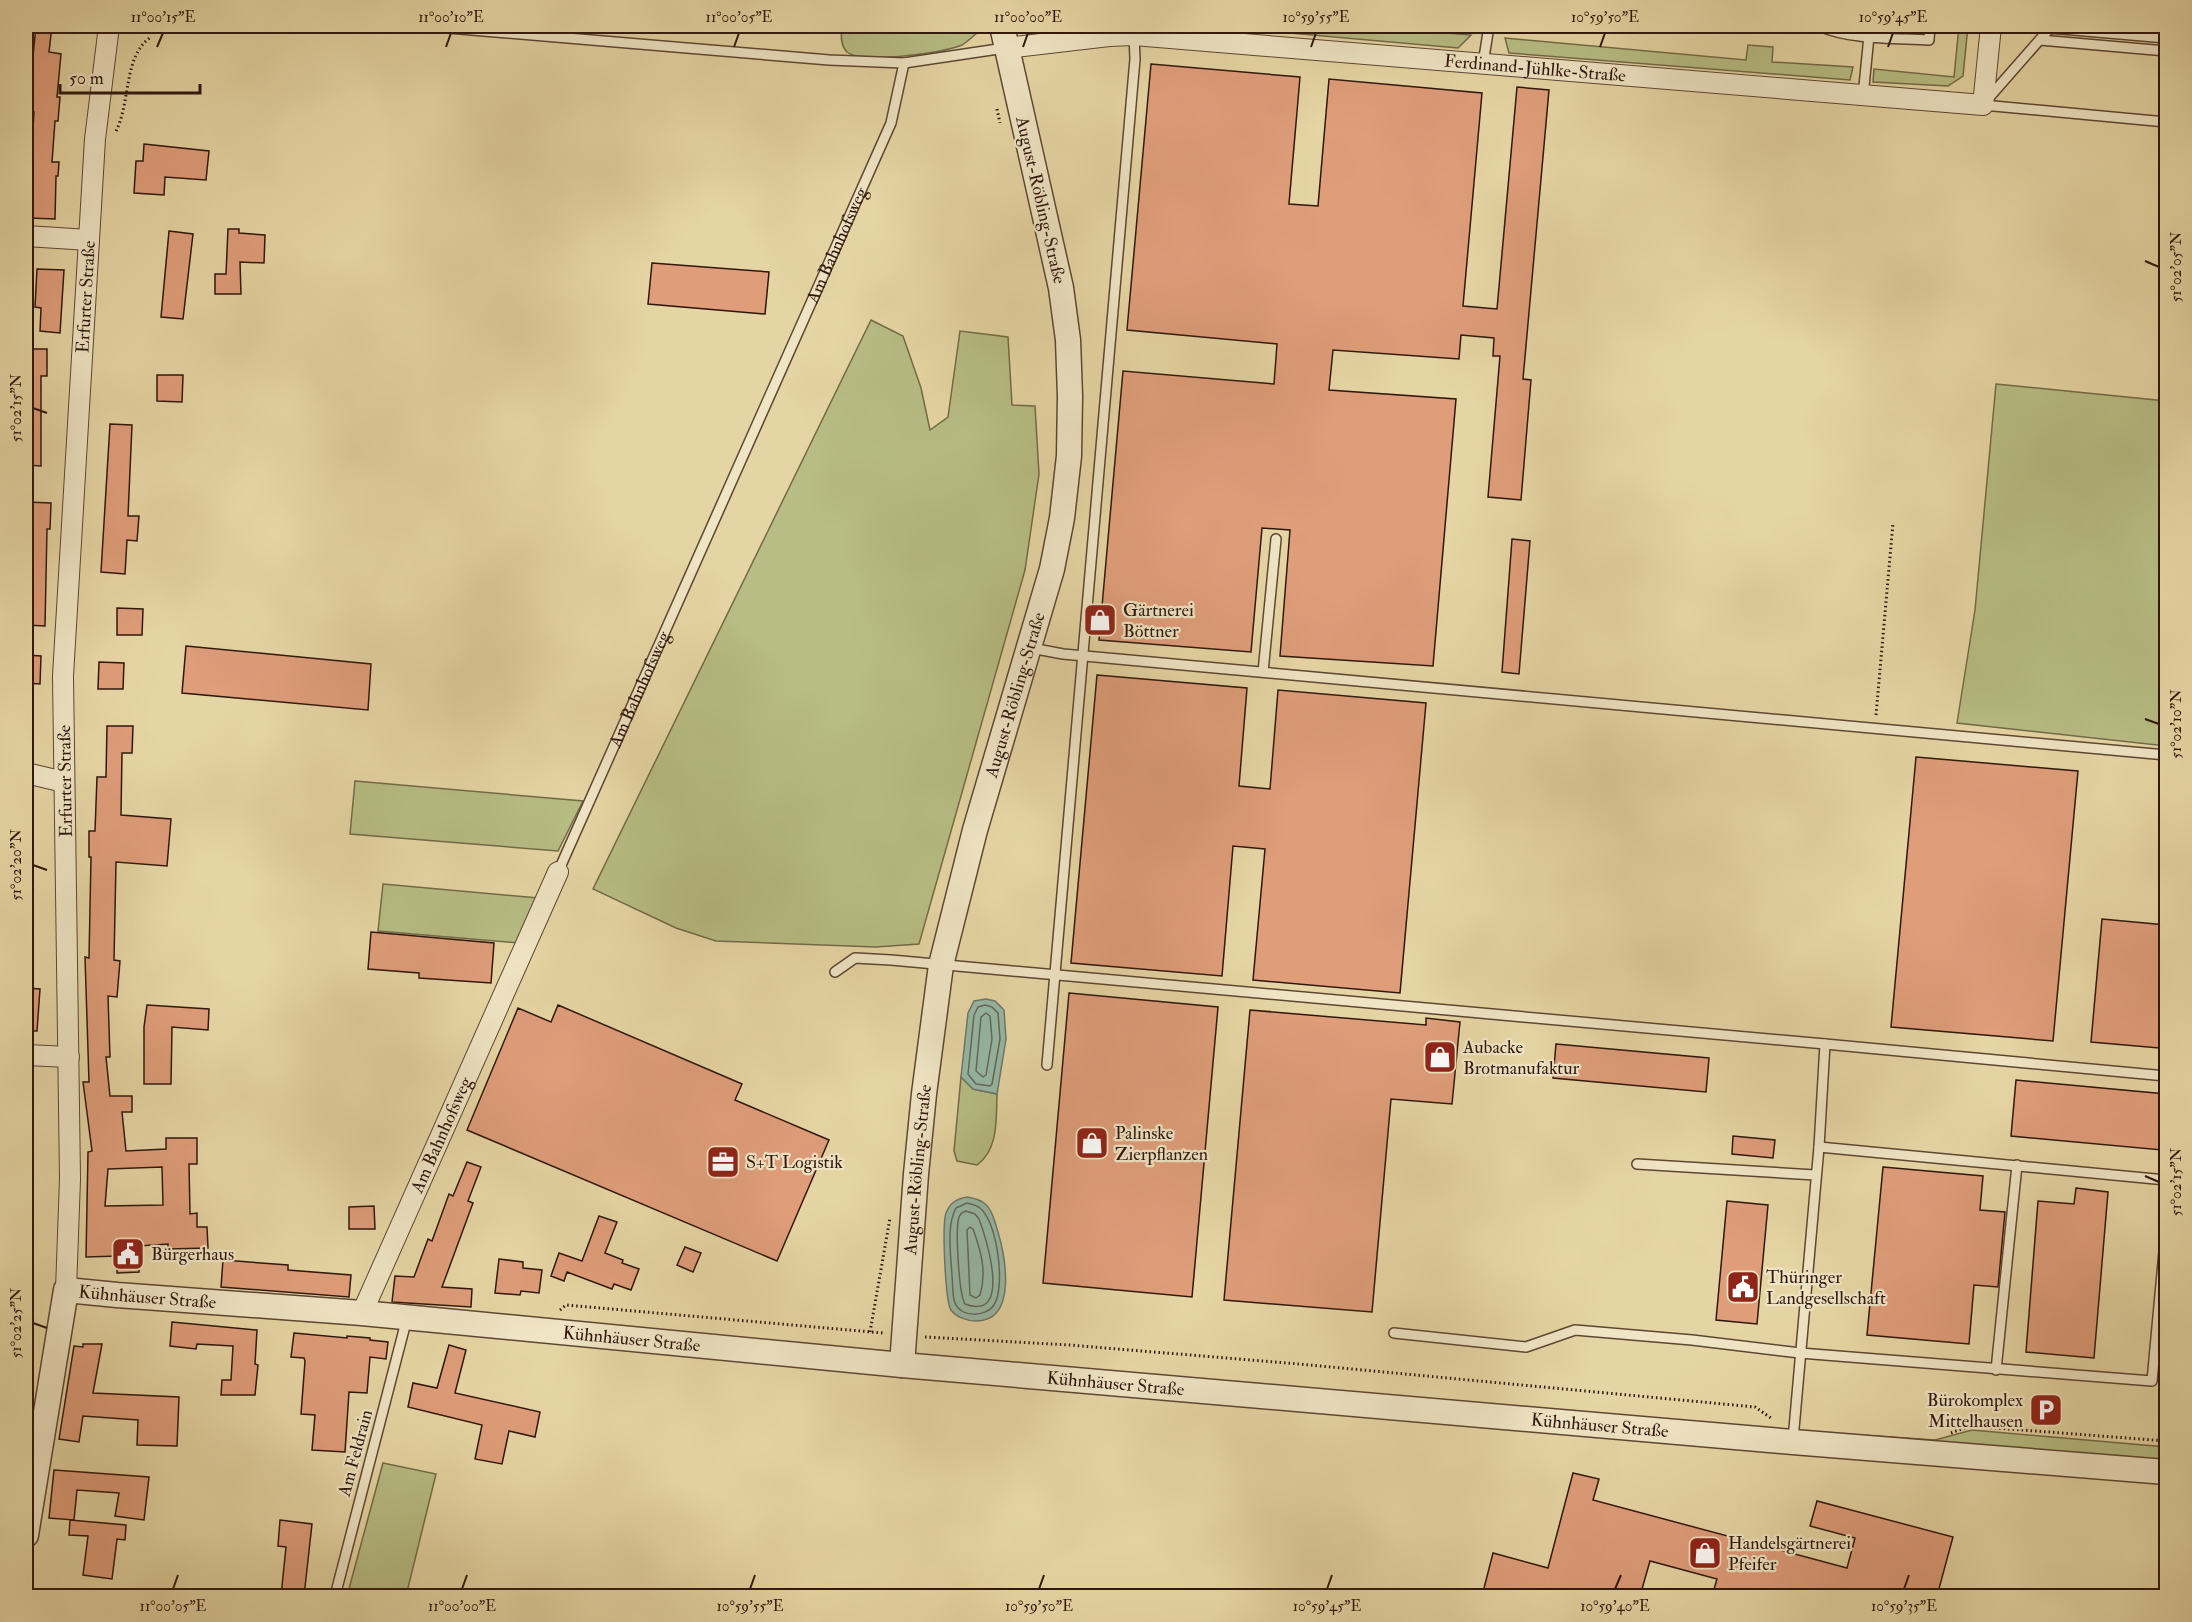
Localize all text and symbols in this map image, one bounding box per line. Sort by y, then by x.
text: 11°00'15"E [131,8,195,27]
text: 11°00'10"E [418,8,484,27]
text: 11°00'05"E [706,8,773,27]
text: 11°00'00"E [994,8,1062,27]
text: 10°59'55"E [1283,8,1350,27]
text: 10°59'50"E [1571,8,1639,27]
text: 10°59'45"E [1859,8,1927,27]
street label: Ferdinand-Jühlke-Straße [1443,50,1627,88]
scale bar [60,57,200,95]
text: 50 m [69,67,104,90]
street label: August-Röbling-Straße [1010,113,1071,286]
street label: Am Bahnhofsweg [801,183,873,308]
text: 51°02'05"N [2167,231,2186,302]
street label: Erfurter Straße [71,239,101,354]
text: 51°02'15"N [7,373,26,442]
place label: Gärtnerei Böttner [1123,599,1194,643]
shop icon: Gärtnerei Böttner [1082,602,1118,638]
street label: August-Röbling-Straße [980,609,1051,781]
street label: Am Bahnhofsweg [603,627,676,752]
text: 51°02'10"N [2167,689,2186,759]
street label: Erfurter Straße [53,724,78,837]
text: 51°02'20"N [7,829,26,901]
place label: Aubacke Brotmanufaktur [1462,1036,1579,1080]
shop icon: Aubacke Brotmanufaktur [1422,1039,1458,1075]
street label: Am Bahnhofsweg [405,1072,478,1198]
street label: August-Röbling-Straße [899,1082,937,1257]
place label: Palinske Zierpflanzen [1115,1122,1208,1166]
shop icon: Palinske Zierpflanzen [1074,1125,1110,1161]
office icon: S+T Logistik [705,1144,741,1180]
text: 51°02'15"N [2167,1147,2186,1216]
place label: S+T Logistik [746,1151,843,1174]
public building icon: Bürgerhaus [110,1236,146,1272]
place label: Bürgerhaus [151,1243,234,1266]
place label: Thüringer Landgesellschaft [1766,1266,1886,1310]
public building icon: Thüringer Landgesellschaft [1725,1269,1761,1305]
street label: Kühnhäuser Straße [78,1280,218,1314]
text: 51°02'25"N [7,1287,26,1358]
street label: Kühnhäuser Straße [562,1321,702,1358]
street label: Kühnhäuser Straße [1046,1367,1186,1401]
place label: Bürokomplex Mittelhausen [1927,1389,2023,1433]
parking icon: Bürokomplex Mittelhausen [2028,1392,2064,1428]
street label: Am Feldrain [333,1407,378,1500]
street label: Kühnhäuser Straße [1530,1408,1670,1443]
place label: Handelsgärtnerei Pfeifer [1728,1532,1851,1576]
shop icon: Handelsgärtnerei Pfeifer [1687,1535,1723,1571]
text: 11°00'05"E [140,1597,207,1616]
text: 11°00'00"E [428,1597,496,1616]
text: 10°59'55"E [717,1597,784,1616]
text: 10°59'50"E [1005,1597,1073,1616]
text: 10°59'45"E [1293,1597,1361,1616]
text: 10°59'40"E [1580,1597,1650,1616]
text: 10°59'35"E [1871,1597,1937,1616]

